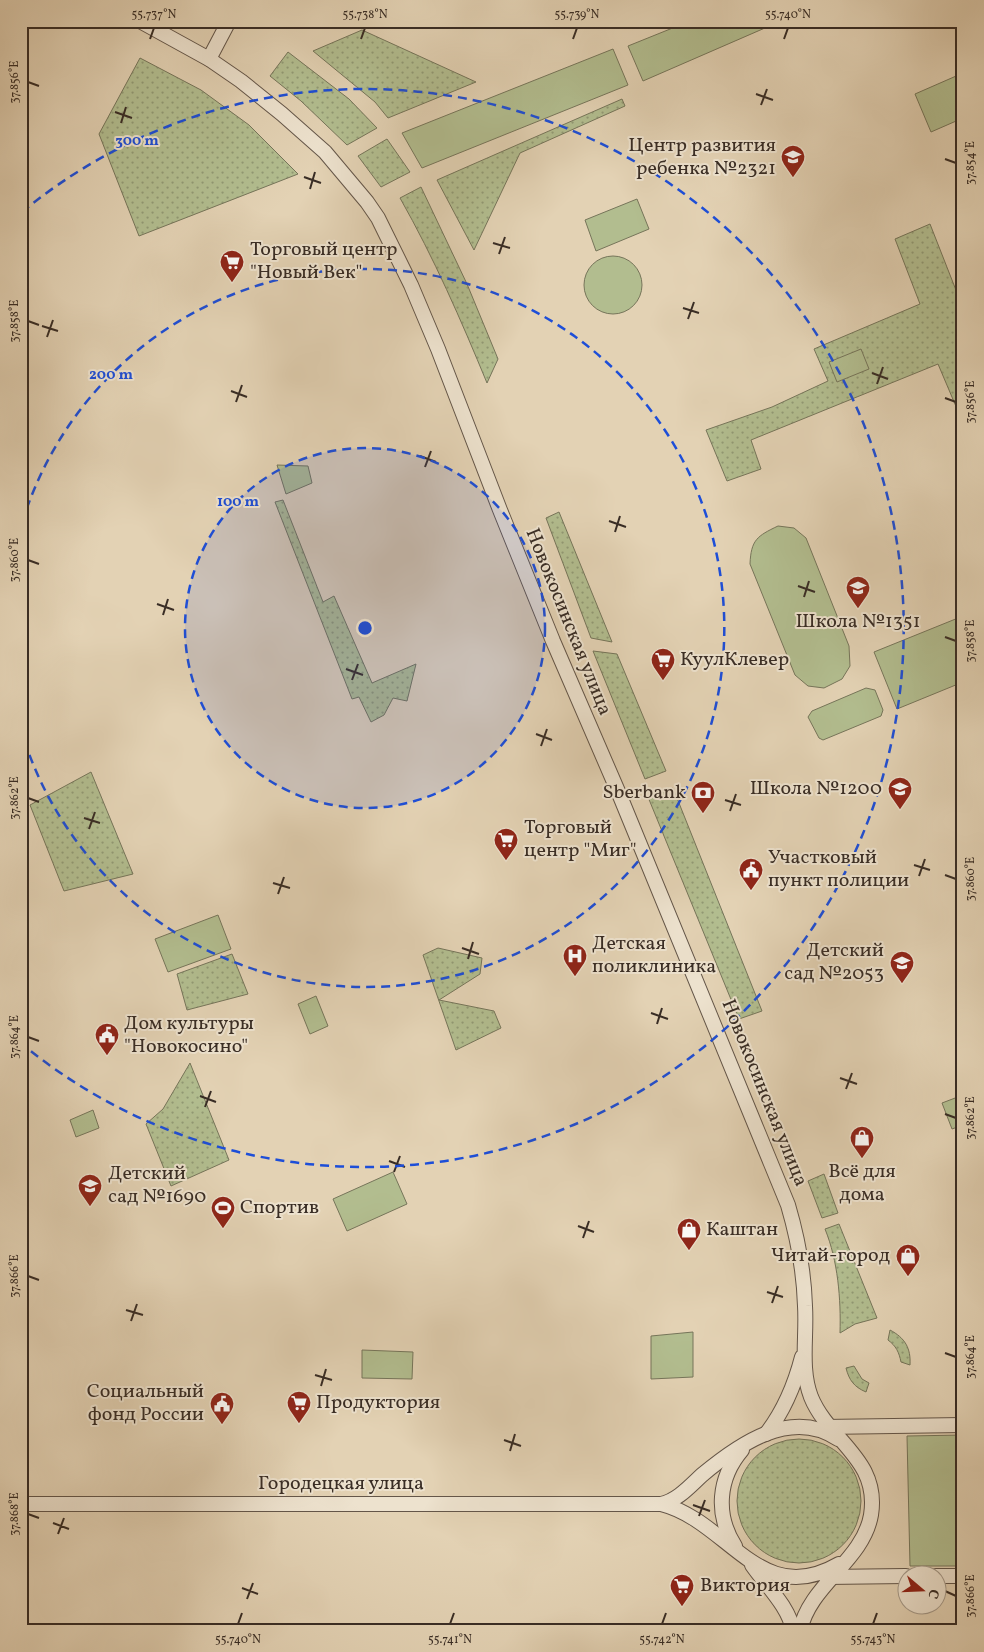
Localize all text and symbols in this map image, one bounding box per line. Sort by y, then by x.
text: 55.737°N [132,7,177,23]
text: 55.738°N [342,7,388,23]
text: 55.739°N [555,7,600,23]
text: 55.740°N [765,7,811,23]
text: 37.856°E [7,60,23,104]
text: 300 m [115,131,159,152]
place label: Центр развития ребенка №2321 [628,132,776,183]
text: 37.854°E [963,141,979,185]
school or university icon: Центр развития ребенка №2321 [780,144,806,178]
place label: Торговый центр "Новый Век" [250,236,397,287]
supermarket icon: Торговый центр "Новый Век" [219,249,245,283]
text: 37.858°E [7,299,23,343]
text: 200 m [89,365,133,386]
text: 37.856°E [963,380,979,424]
text: 100 m [217,492,260,513]
street label: Новокосинская улица [518,524,618,720]
text: 37.860°E [7,538,23,582]
school or university icon: Школа №1351 [845,575,871,609]
place label: Школа №1351 [796,608,920,636]
centre of rings [356,619,374,637]
text: 37.858°E [963,619,979,663]
place label: КуулКлевер [680,646,789,674]
supermarket icon: КуулКлевер [650,647,676,681]
place label: Школа №1200 [750,775,882,803]
text: 37.862°E [7,776,23,820]
school or university icon: Школа №1200 [887,776,913,810]
place label: Sberbank [602,779,686,807]
bank icon: Sberbank [690,780,716,814]
place label: Торговый центр "Миг" [524,814,637,865]
supermarket icon: Торговый центр "Миг" [493,827,519,861]
place label: Участковый пункт полиции [768,844,909,895]
public building icon: Участковый пункт полиции [738,857,764,891]
text: 37.860°E [963,857,979,901]
place label: Детская поликлиника [592,930,716,981]
place label: Детский сад №2053 [784,937,884,988]
hospital icon: Детская поликлиника [562,943,588,977]
school or university icon: Детский сад №2053 [889,950,915,984]
street label: Новокосинская улица [714,995,814,1191]
place label: Дом культуры "Новокосино" [124,1010,254,1061]
text: 37.864°E [7,1015,23,1059]
public building icon: Дом культуры "Новокосино" [94,1022,120,1056]
text: 37.862°E [963,1096,979,1140]
shop icon: Всё для дома [849,1125,875,1159]
place label: Всё для дома [828,1158,896,1209]
place label: Детский сад №1690 [108,1160,206,1211]
school or university icon: Детский сад №1690 [77,1173,103,1207]
place label: Спортив [240,1194,319,1222]
sports icon: Спортив [210,1195,236,1229]
place label: Каштан [706,1216,778,1244]
shop icon: Каштан [676,1217,702,1251]
place label: Читай-город [771,1242,890,1270]
shop icon: Читай-город [895,1243,921,1277]
text: 37.866°E [7,1254,23,1298]
text: 37.864°E [963,1335,979,1379]
place label: Социальный фонд России [87,1378,204,1429]
place label: Продуктория [316,1389,440,1417]
supermarket icon: Продуктория [286,1390,312,1424]
public building icon: Социальный фонд России [209,1391,235,1425]
street label: Городецкая улица [258,1470,424,1498]
text: 37.868°E [7,1492,23,1536]
north arrow [896,1564,946,1614]
place label: Виктория [700,1572,790,1600]
supermarket icon: Виктория [669,1573,695,1607]
text: 37.866°E [963,1574,979,1618]
text: С [922,1586,943,1601]
text: 55.740°N [215,1632,261,1648]
text: 55.741°N [428,1632,472,1648]
text: 55.742°N [639,1632,685,1648]
text: 55.743°N [851,1632,896,1648]

